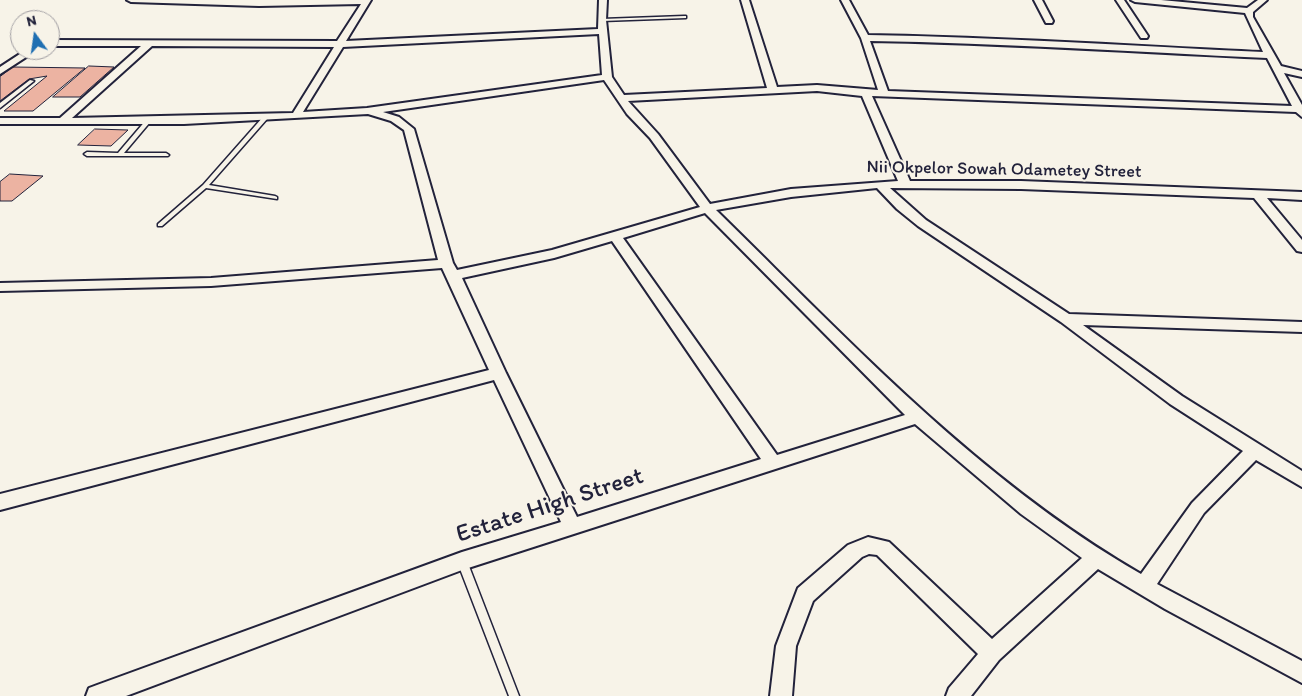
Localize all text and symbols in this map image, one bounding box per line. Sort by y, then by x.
north arrow [10,10,60,60]
text: N [25,12,38,30]
street label: Nii Okpelor Sowah Odametey Street [866,157,1142,183]
street label: Estate High Street [453,462,647,550]

